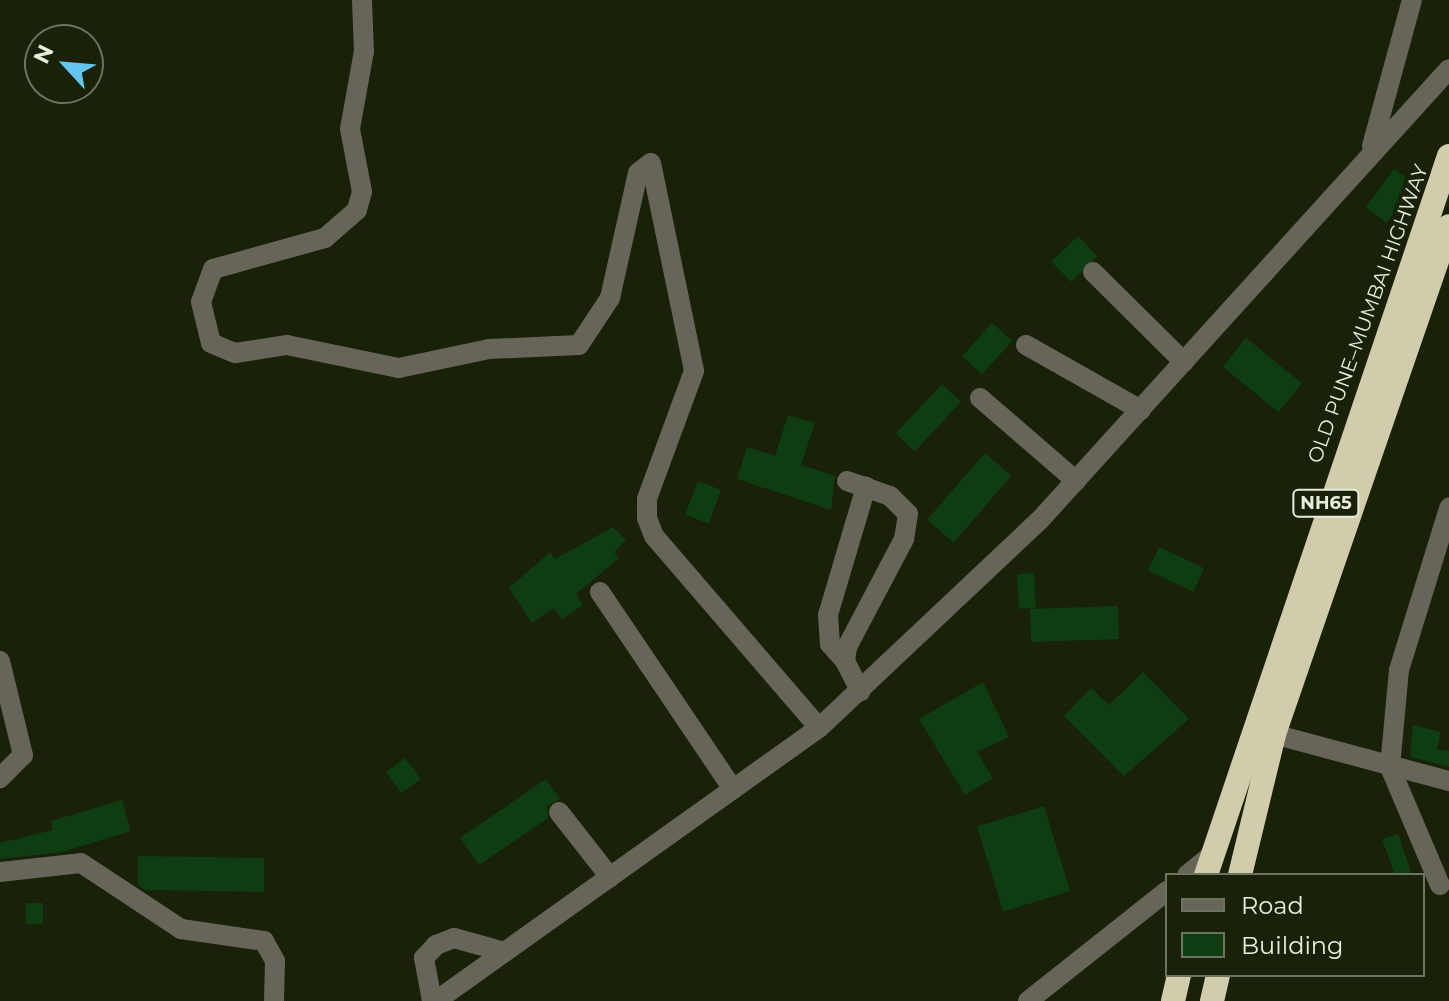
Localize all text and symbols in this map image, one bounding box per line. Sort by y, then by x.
north arrow [24,24,104,104]
text: N [28,40,60,68]
street label: OLD PUNE–MUMBAI HIGHWAY [1303,162,1433,466]
road number: NH65 [1292,489,1360,517]
legend [1165,873,1425,977]
text: Road [1241,891,1304,920]
text: Building [1241,931,1344,960]

